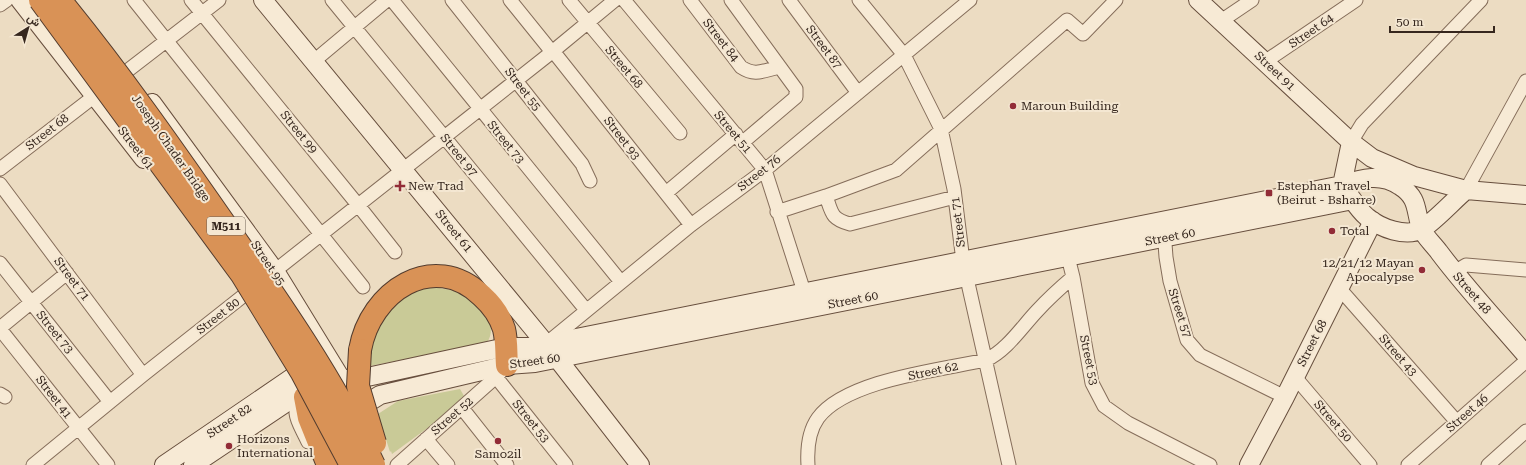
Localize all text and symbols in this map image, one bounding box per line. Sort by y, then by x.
north arrow [8,8,48,48]
scale bar [1390,8,1494,34]
text: ش [25,11,43,30]
street label: Street 64 [1286,11,1336,51]
text: 50 m [1396,15,1423,29]
street label: Street 84 [700,16,742,65]
street label: Street 87 [803,22,845,72]
street label: Street 68 [602,43,646,91]
street label: Street 91 [1252,49,1299,94]
street label: Street 55 [502,65,544,114]
street label: Joseph Chader Bridge [129,92,214,205]
place label: Maroun Building [1021,99,1118,113]
marker: Maroun Building [1008,101,1018,111]
street label: Street 99 [278,108,321,156]
street label: Street 51 [711,108,755,156]
street label: Street 68 [23,111,72,153]
street label: Street 93 [601,114,643,163]
street label: Street 73 [485,118,528,166]
street label: Street 61 [115,124,157,173]
street label: Street 97 [438,131,481,179]
street label: Street 76 [735,152,784,194]
place label: New Trad [408,179,464,193]
place label: Estephan Travel (Beirut - Bsharre) [1277,179,1376,207]
marker: New Trad [395,181,405,191]
marker: Estephan Travel (Beirut - Bsharre) [1264,188,1274,198]
street label: Street 71 [948,196,968,248]
street label: Street 61 [433,207,476,255]
road number: M511 [207,217,245,235]
place label: Total [1340,224,1370,238]
street label: Street 60 [1144,225,1197,249]
marker: Total [1327,226,1337,236]
street label: Street 95 [248,238,288,288]
street label: Street 71 [51,254,93,304]
place label: 12/21/12 Mayan Apocalypse [1322,256,1414,284]
marker: 12/21/12 Mayan Apocalypse [1417,265,1427,275]
street label: Street 48 [1450,269,1494,317]
street label: Street 57 [1165,287,1195,340]
street label: Street 60 [827,288,880,312]
street label: Street 80 [194,295,243,337]
street label: Street 73 [34,308,77,356]
street label: Street 68 [1294,317,1330,369]
street label: Street 43 [1376,331,1420,379]
street label: Street 53 [1077,334,1101,387]
street label: Street 60 [509,350,561,371]
street label: Street 62 [907,359,960,383]
street label: Street 41 [33,373,75,422]
street label: Street 46 [1443,391,1491,435]
street label: Street 52 [428,394,476,438]
street label: Street 53 [510,397,553,445]
street label: Street 50 [1311,397,1355,445]
street label: Street 82 [204,401,254,441]
place label: Horizons International [237,432,313,460]
marker: Samo2il [493,436,503,446]
marker: Horizons International [224,441,234,451]
place label: Samo2il [475,447,522,461]

